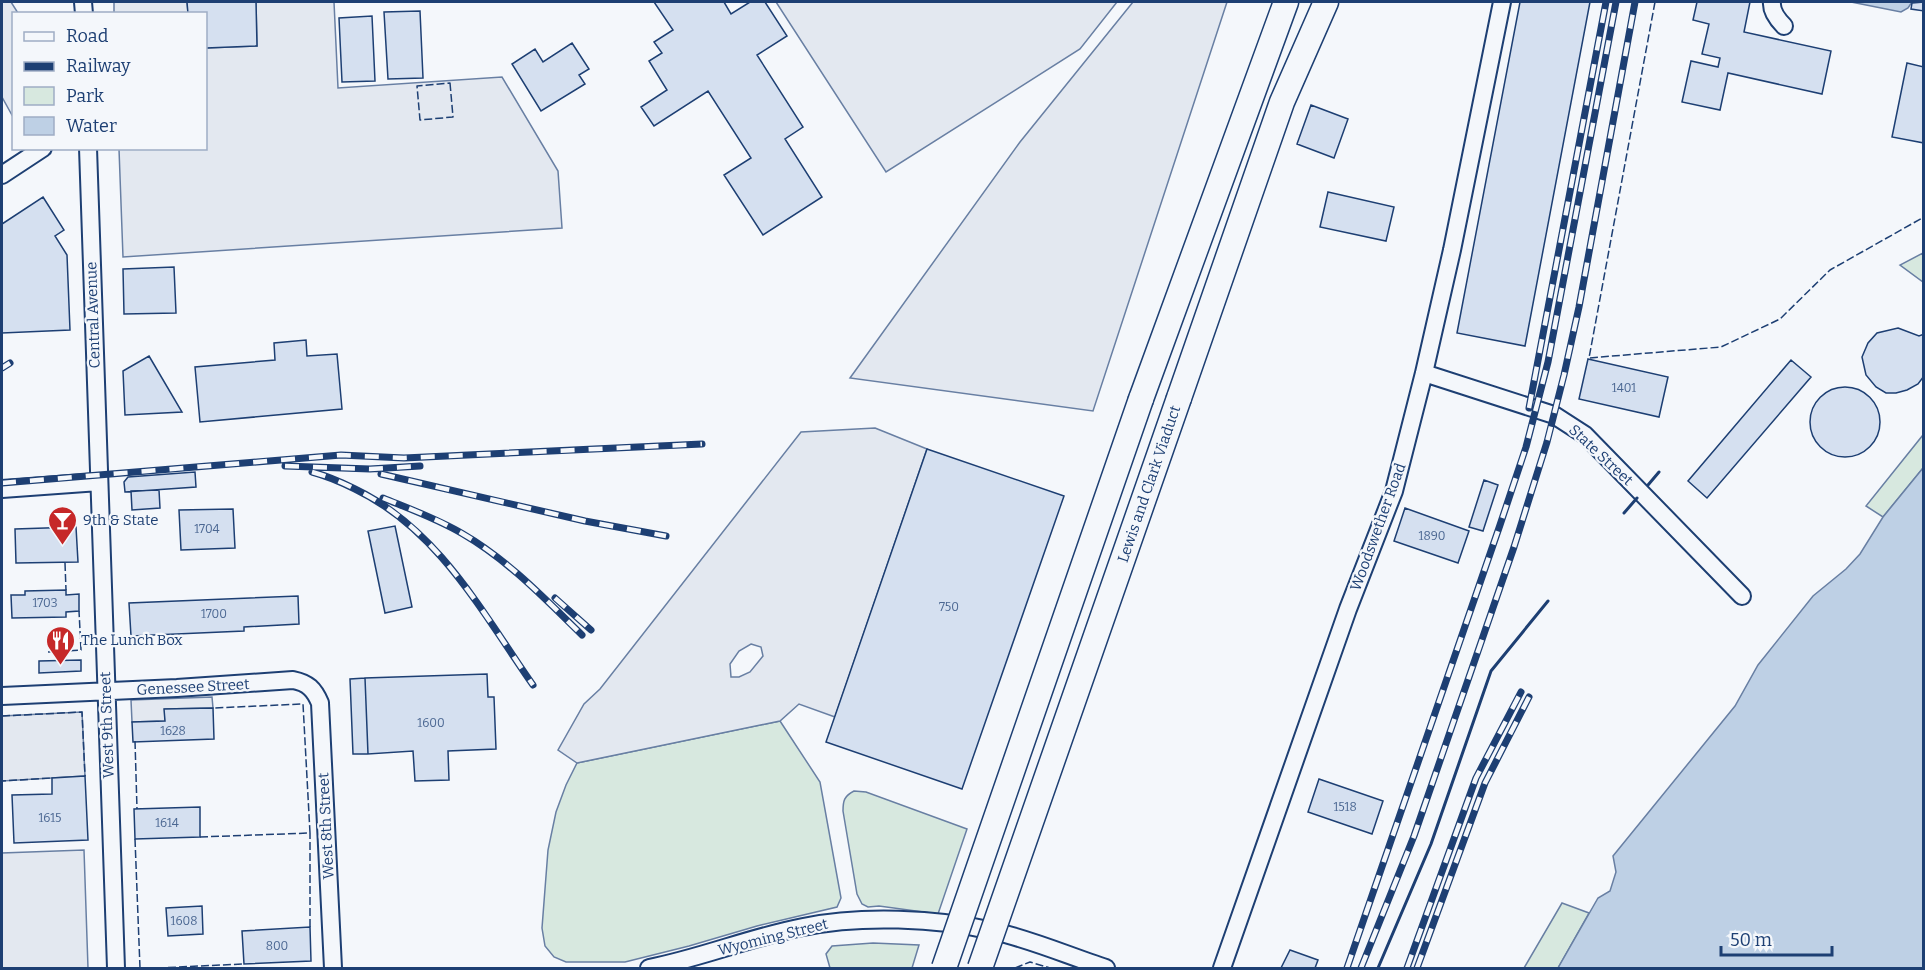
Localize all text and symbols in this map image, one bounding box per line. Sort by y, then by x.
legend [12,12,207,150]
text: Road [66,25,109,47]
text: Railway [66,55,131,77]
text: Park [66,85,105,107]
text: Water [66,115,117,137]
street label: Central Avenue [82,261,104,369]
house number: 1401 [1612,381,1636,395]
street label: Lewis and Clark Viaduct [1114,403,1185,565]
street label: State Street [1565,421,1637,490]
street label: Woodswether Road [1346,460,1410,593]
bar icon: 9th & State [46,504,78,546]
place label: 9th & State [83,511,158,529]
house number: 1704 [194,522,220,536]
house number: 1890 [1419,529,1445,543]
house number: 1703 [32,596,58,610]
house number: 750 [939,600,959,614]
house number: 1700 [201,607,227,621]
restaurant icon: The Lunch Box [44,624,76,666]
place label: The Lunch Box [81,631,183,649]
street label: West 9th Street [96,671,118,779]
street label: Genessee Street [136,675,250,699]
house number: 1600 [417,716,445,730]
house number: 1628 [160,724,186,738]
street label: West 8th Street [314,772,338,880]
house number: 1518 [1333,800,1357,814]
house number: 1615 [38,811,62,825]
house number: 1614 [155,816,179,830]
house number: 1608 [171,914,197,928]
street label: Wyoming Street [716,915,830,959]
scale bar [1721,919,1832,957]
text: 50 m [1730,929,1772,951]
house number: 800 [266,939,288,953]

